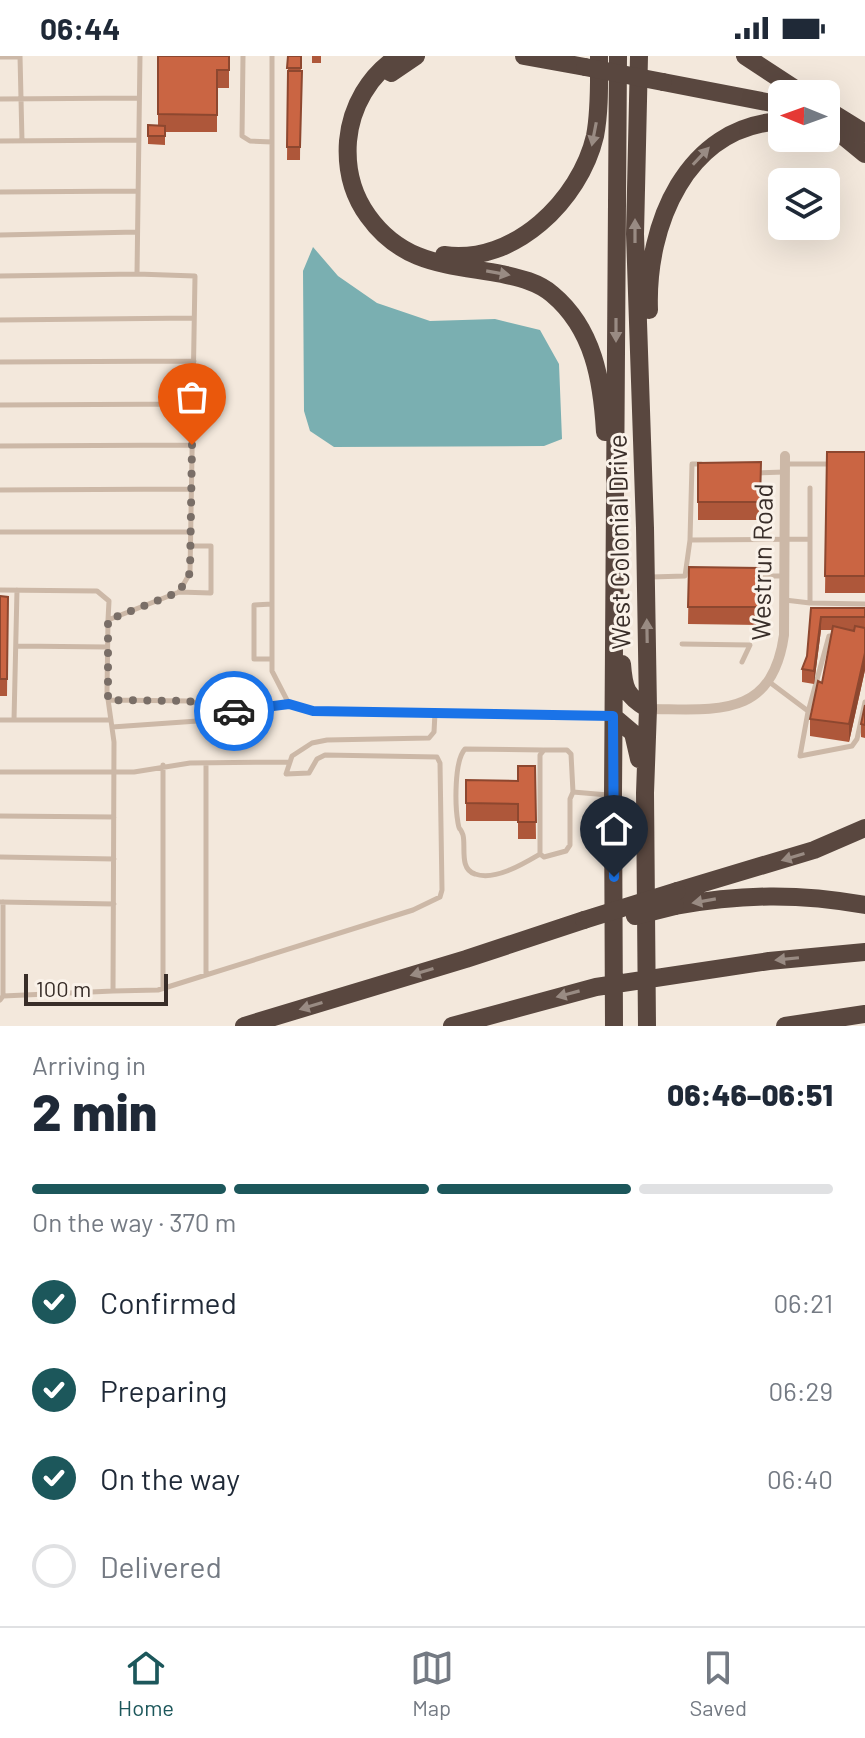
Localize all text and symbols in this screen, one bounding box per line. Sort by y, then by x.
text: 06:44 [40,10,120,46]
north arrow [768,80,840,152]
map controls [768,80,840,240]
one-way arrow [587,121,600,146]
one-way arrow [692,147,710,166]
button: layers [768,168,840,240]
one-way arrow [629,218,641,243]
one-way arrow [485,268,510,280]
one-way arrow [610,318,622,343]
pin [158,363,226,445]
icon: bag [170,375,214,419]
street label: West Colonial Drive [601,434,635,650]
street label: Westrun Road [744,483,778,641]
one-way arrow [640,618,653,643]
courier [194,671,274,751]
icon: car [212,689,256,733]
pin [580,795,648,877]
icon: home [592,807,636,851]
one-way arrow [780,851,804,864]
one-way arrow [691,895,716,907]
one-way arrow [774,952,799,965]
one-way arrow [410,966,434,979]
scale bar [24,970,168,1006]
text: 100 m [36,975,91,1001]
one-way arrow [556,989,581,1001]
one-way arrow [299,1000,323,1013]
text: Arriving in [32,1049,146,1080]
text: 06:46–06:51 [667,1076,833,1112]
text: 2 min [32,1079,157,1141]
text: On the way · 370 m [32,1206,236,1237]
icon: check [32,1280,76,1324]
text: Confirmed [100,1284,237,1320]
text: 06:21 [773,1287,833,1318]
icon: check [32,1368,76,1412]
text: Preparing [100,1372,227,1408]
text: 06:29 [769,1375,833,1406]
icon: check [32,1456,76,1500]
text: On the way [100,1460,240,1496]
text: 06:40 [767,1463,833,1494]
text: Delivered [100,1548,222,1584]
tab: Home [118,1646,174,1720]
tab: Map [410,1646,454,1720]
tab: Saved [689,1646,747,1720]

